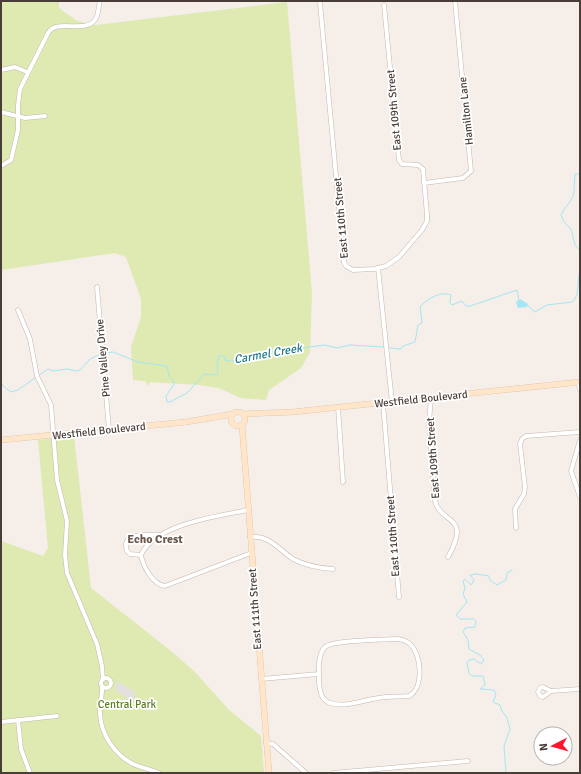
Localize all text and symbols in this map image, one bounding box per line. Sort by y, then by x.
street label: East 109th Street [384,69,404,151]
street label: Hamilton Lane [456,76,476,146]
street label: East 110th Street [331,177,351,259]
street label: Pine Valley Drive [93,318,113,398]
water label: Carmel Creek [233,340,304,367]
street label: Westfield Boulevard [374,388,469,410]
street label: East 109th Street [424,417,442,499]
street label: Westfield Boulevard [52,420,147,442]
street label: East 110th Street [384,495,402,577]
district label: Echo Crest [127,532,183,547]
street label: East 111th Street [246,568,264,650]
park label: Central Park [98,698,157,711]
north arrow [533,726,573,766]
text: N [537,743,550,751]

